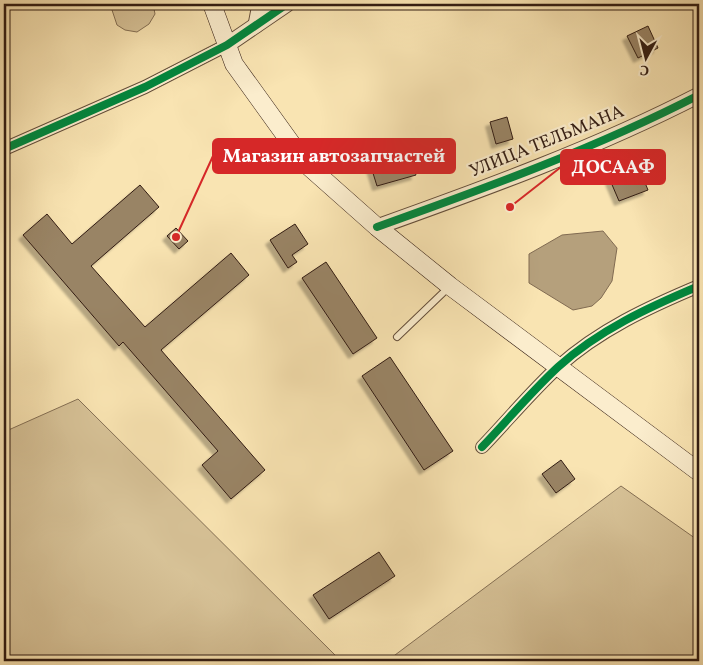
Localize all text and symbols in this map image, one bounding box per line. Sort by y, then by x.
north arrow [620,32,670,82]
text: С [639,59,650,79]
street label: УЛИЦА ТЕЛЬМАНА [466,99,628,184]
callout: Магазин автозапчастей [213,139,455,173]
text: Магазин автозапчастей [223,144,445,170]
callout: ДОСААФ [561,150,665,184]
text: ДОСААФ [571,155,655,181]

